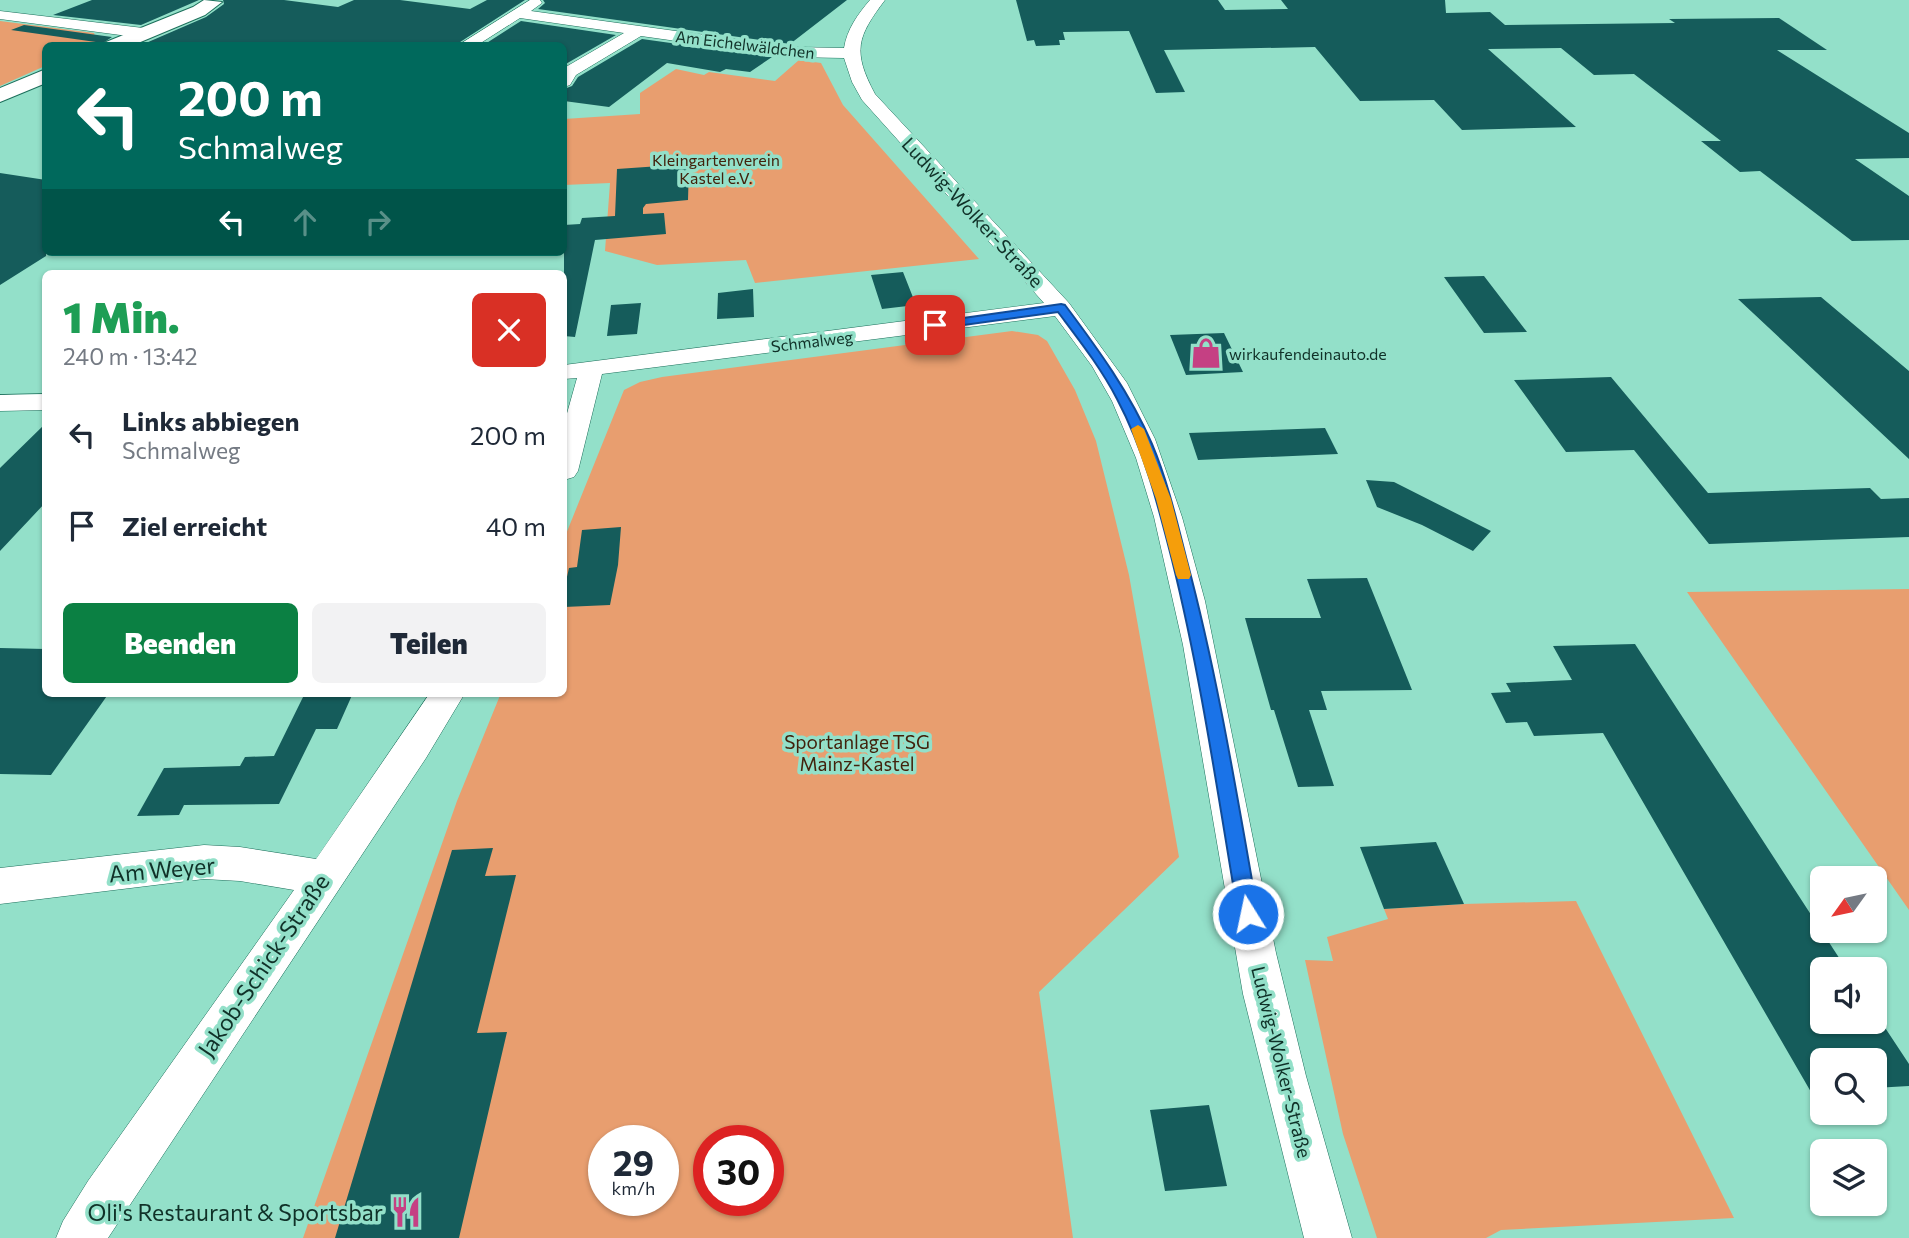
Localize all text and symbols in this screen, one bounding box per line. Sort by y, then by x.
street label: Am Eichelwäldchen [674,26,816,62]
text: 200 m [178,66,323,126]
icon: left [63,70,154,161]
text: Schmalweg [178,126,343,166]
street label: Ludwig-Wolker-Straße [897,132,1049,292]
park label: Kleingartenverein Kastel e.V. [652,150,780,187]
icon: left [213,203,251,241]
icon: ahead [286,203,324,241]
icon: right [359,203,397,241]
text: 1 Min. [63,290,180,342]
button: close [472,293,546,367]
pin [905,295,965,355]
icon: arrive [916,306,954,344]
street label: Schmalweg [770,327,854,355]
shop icon: wirkaufendeinauto.de [1189,336,1223,370]
text: 240 m · 13:42 [63,342,197,370]
place label: wirkaufendeinauto.de [1229,344,1387,363]
text: Links abbiegen [122,405,300,436]
icon: left [63,416,101,454]
text: 200 m [470,419,546,450]
text: Schmalweg [122,436,241,464]
icon: arrive [63,507,101,545]
text: Ziel erreicht [122,510,267,541]
text: 40 m [486,510,546,541]
button: Beenden [63,603,298,683]
button: Teilen [312,603,546,683]
park label: Sportanlage TSG Mainz-Kastel [784,730,930,775]
street label: Am Weyer [108,850,216,888]
north arrow [1810,866,1886,943]
map controls [1810,866,1887,1216]
street label: Jakob-Schick-Straße [191,868,335,1062]
position arrow [1211,877,1285,951]
button: sound [1810,957,1887,1034]
street label: Ludwig-Wolker-Straße [1247,964,1317,1160]
button: search [1810,1048,1887,1125]
speed limit sign: 30 [693,1125,784,1216]
button: layers [1810,1139,1887,1216]
text: 29 [613,1140,654,1183]
text: km/h [612,1177,655,1199]
restaurant icon: Oli's Restaurant & Sportsbar [389,1195,423,1229]
place label: Oli's Restaurant & Sportsbar [87,1198,383,1226]

